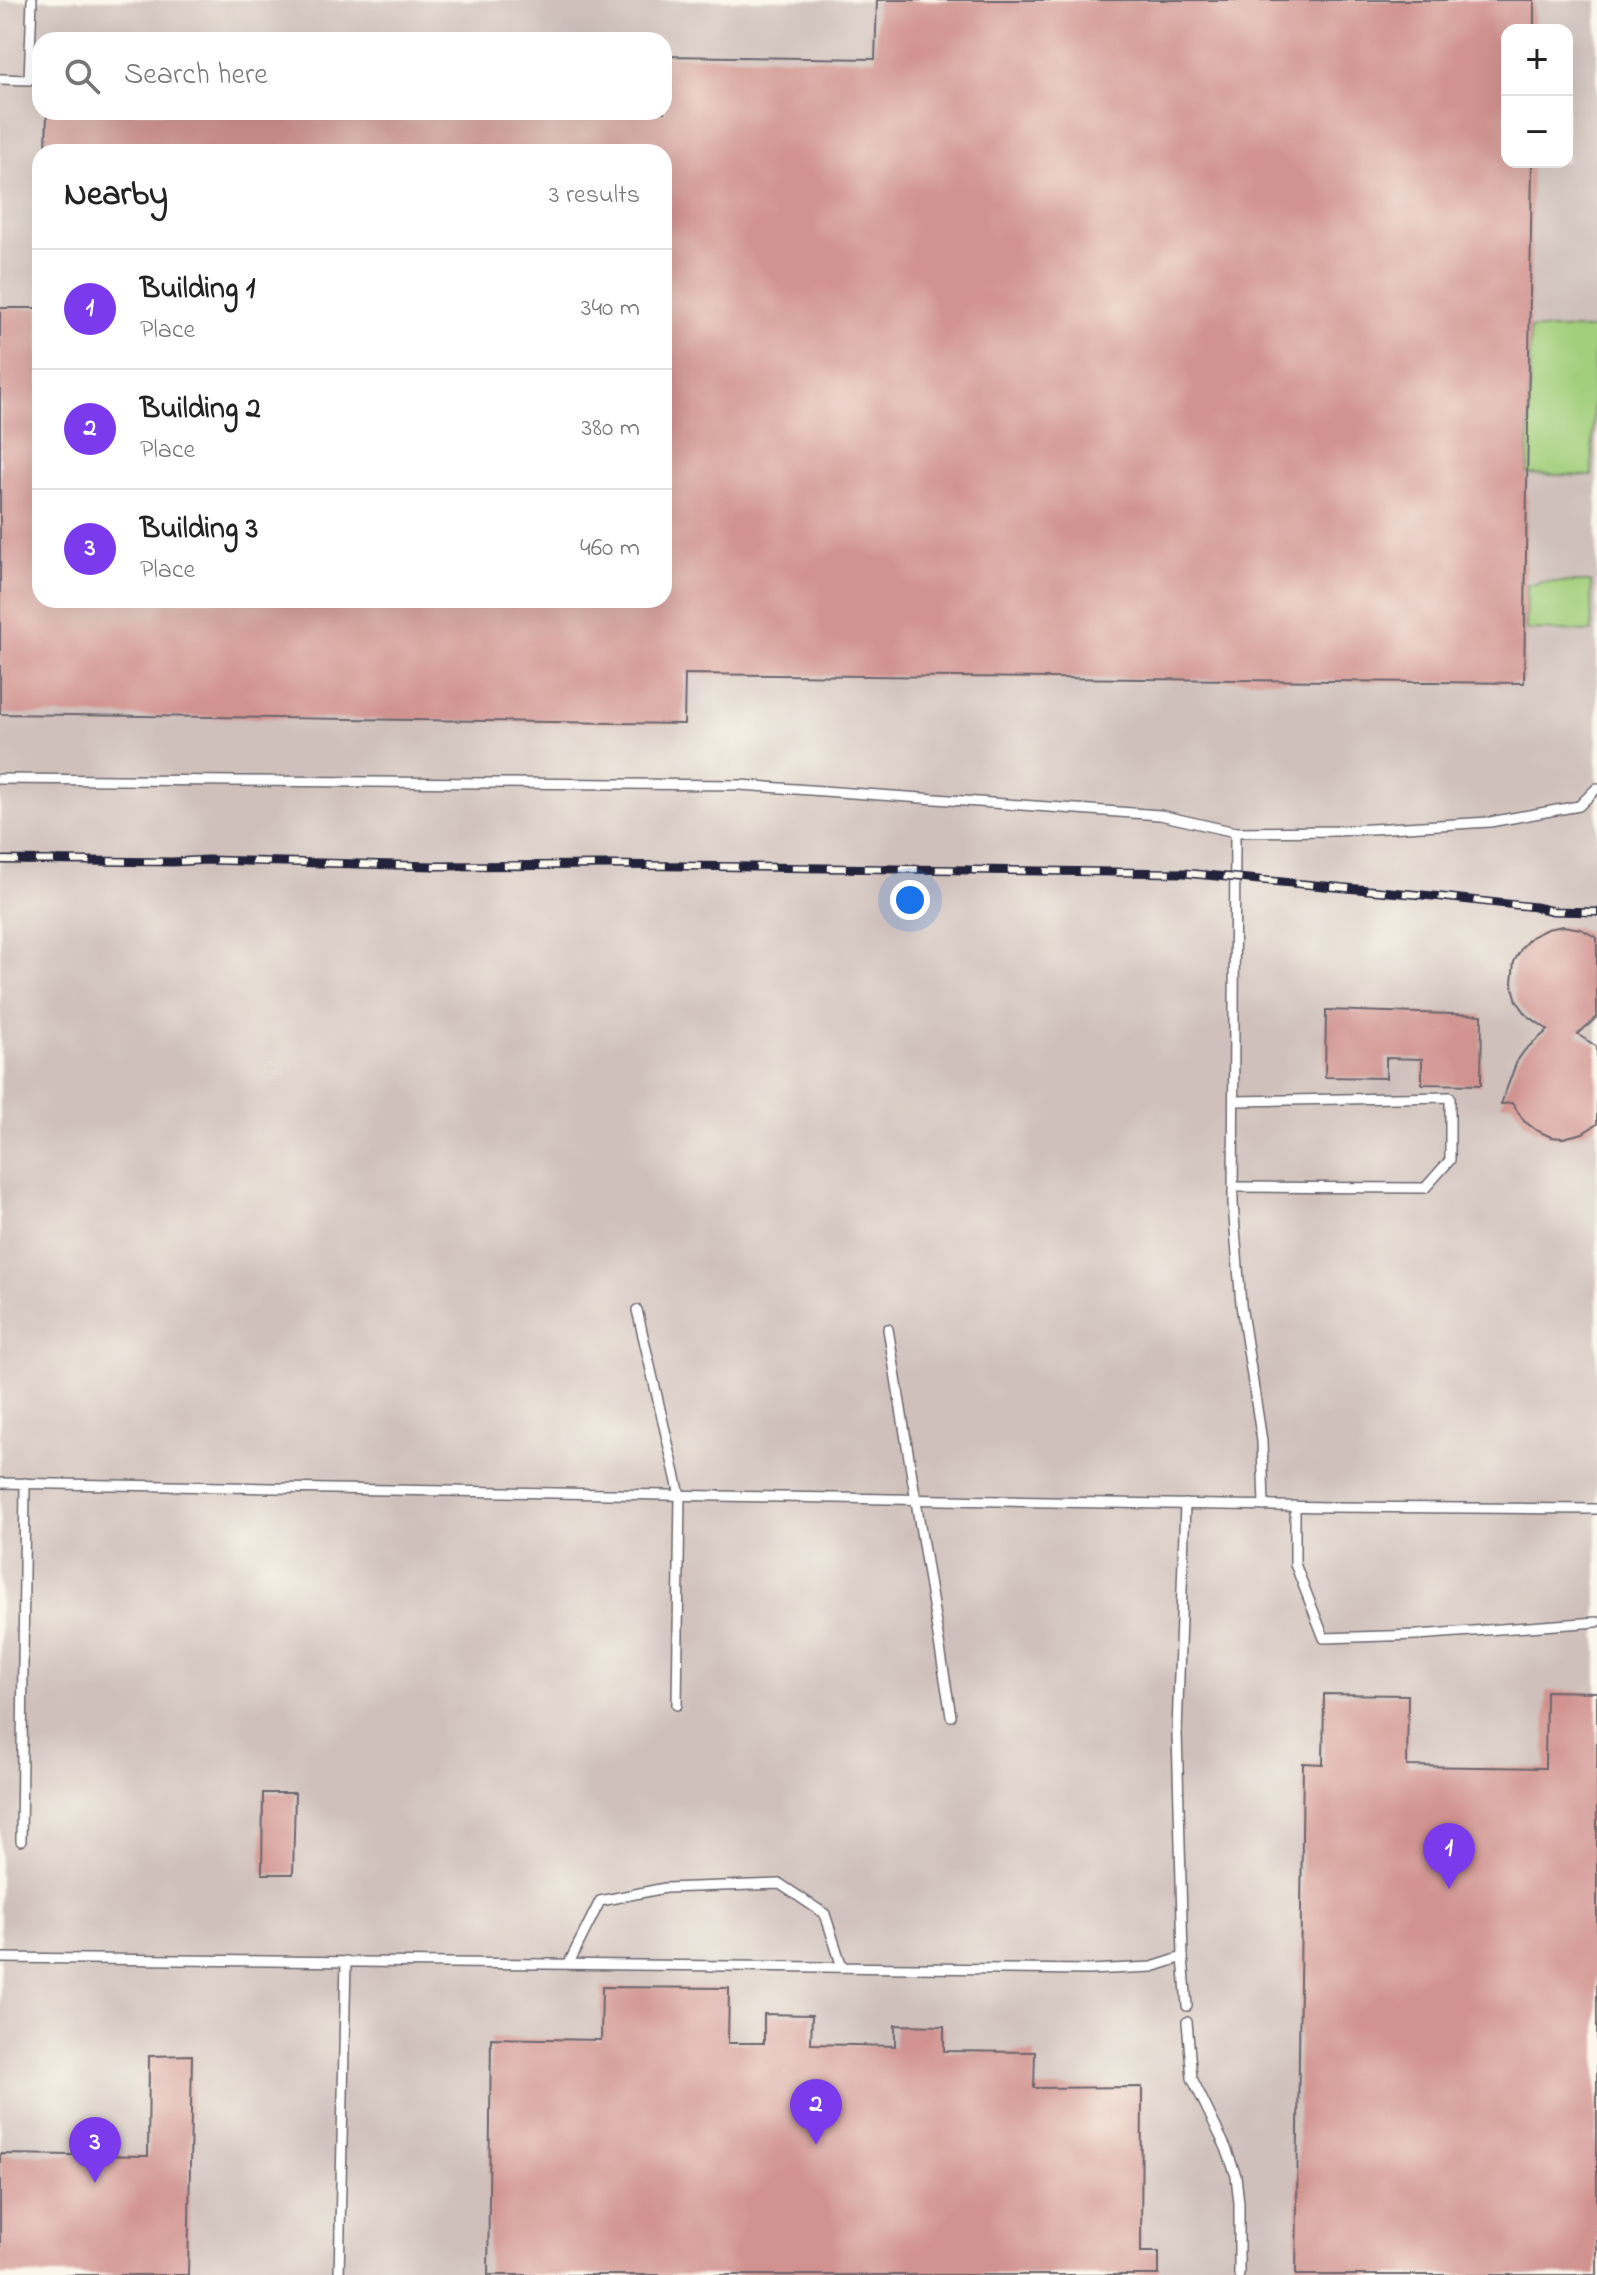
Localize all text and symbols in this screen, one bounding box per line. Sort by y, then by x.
map controls [1501,24,1573,168]
button: + [1501,24,1573,96]
search box [32,32,672,120]
icon: search [60,54,104,98]
text: Search here [124,54,268,98]
button: − [1501,96,1573,168]
text: Nearby [64,171,168,221]
text: 3 results [549,177,640,215]
text: Building 1 [140,268,255,312]
text: 1 [86,290,94,328]
text: 340 m [581,290,640,328]
text: Place [140,312,195,350]
text: Building 2 [140,388,261,432]
text: 2 [84,410,96,448]
text: 380 m [582,410,640,448]
text: Place [140,432,195,470]
text: Building 3 [140,508,258,552]
text: 3 [85,530,95,568]
text: 460 m [580,530,640,568]
text: Place [140,552,195,590]
your location [890,880,930,920]
pin: 1 [1423,1823,1475,1889]
pin: 2 [790,2079,842,2145]
pin: 3 [69,2117,121,2183]

